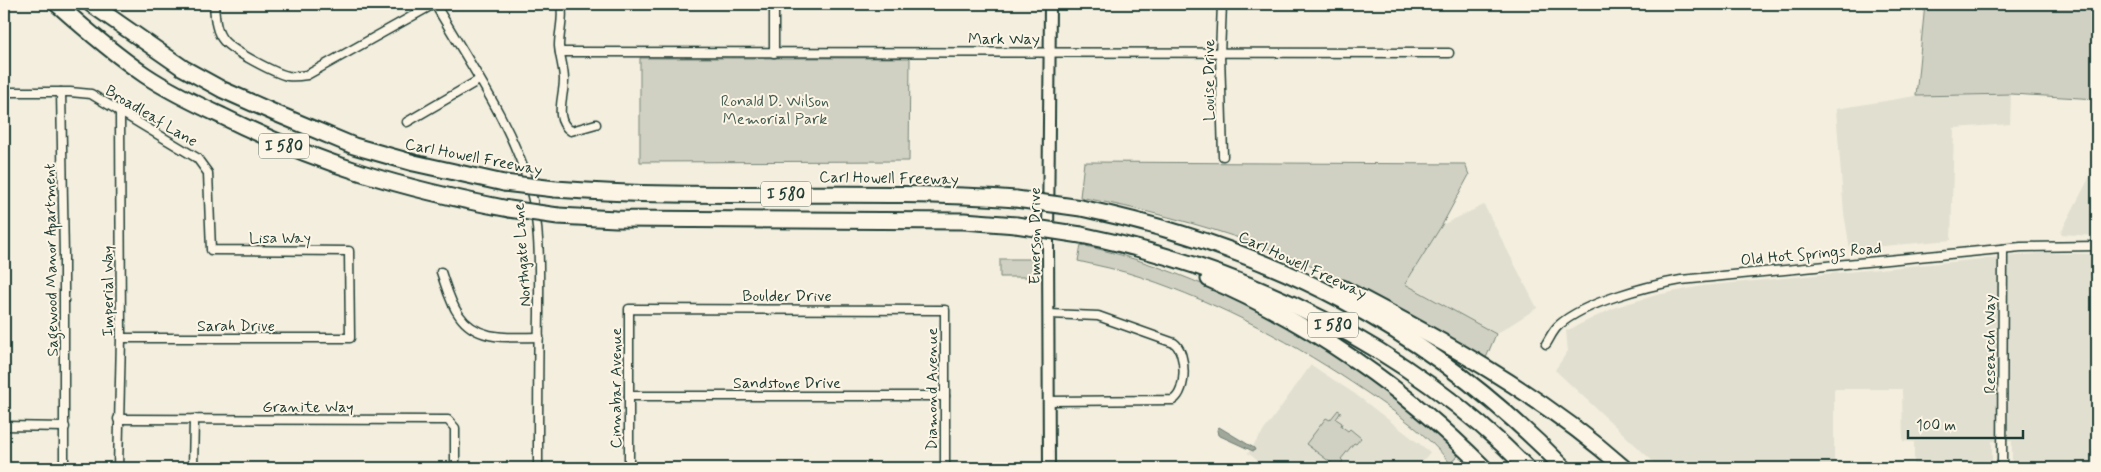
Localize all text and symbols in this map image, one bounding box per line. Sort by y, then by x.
street label: Mark Way [968,29,1040,50]
street label: Louise Drive [1199,39,1220,121]
street label: Broadleaf Lane [101,80,201,152]
park label: Ronald D. Wilson Memorial Park [721,91,829,130]
road number: I 580 [259,134,309,158]
street label: Carl Howell Freeway [403,134,544,181]
street label: Sagewood Manor Apartment [39,163,65,357]
street label: Carl Howell Freeway [819,167,959,190]
road number: I 580 [761,182,811,206]
street label: Emerson Drive [1025,187,1046,285]
street label: Northgate Lane [508,202,537,308]
street label: Carl Howell Freeway [1235,226,1370,304]
street label: Lisa Way [249,228,311,249]
street label: Old Hot Springs Road [1740,238,1883,272]
street label: Imperial Way [98,246,119,336]
street label: Boulder Drive [742,286,832,307]
street label: Research Way [1980,294,2001,394]
road number: I 580 [1308,312,1358,338]
street label: Sarah Drive [197,316,275,337]
street label: Cinnabar Avenue [606,327,627,448]
street label: Diamond Avenue [922,327,943,450]
street label: Sandstone Drive [733,373,841,394]
street label: Granite Way [262,397,354,418]
scale bar [1908,407,2024,439]
text: 100 m [1916,416,1956,436]

